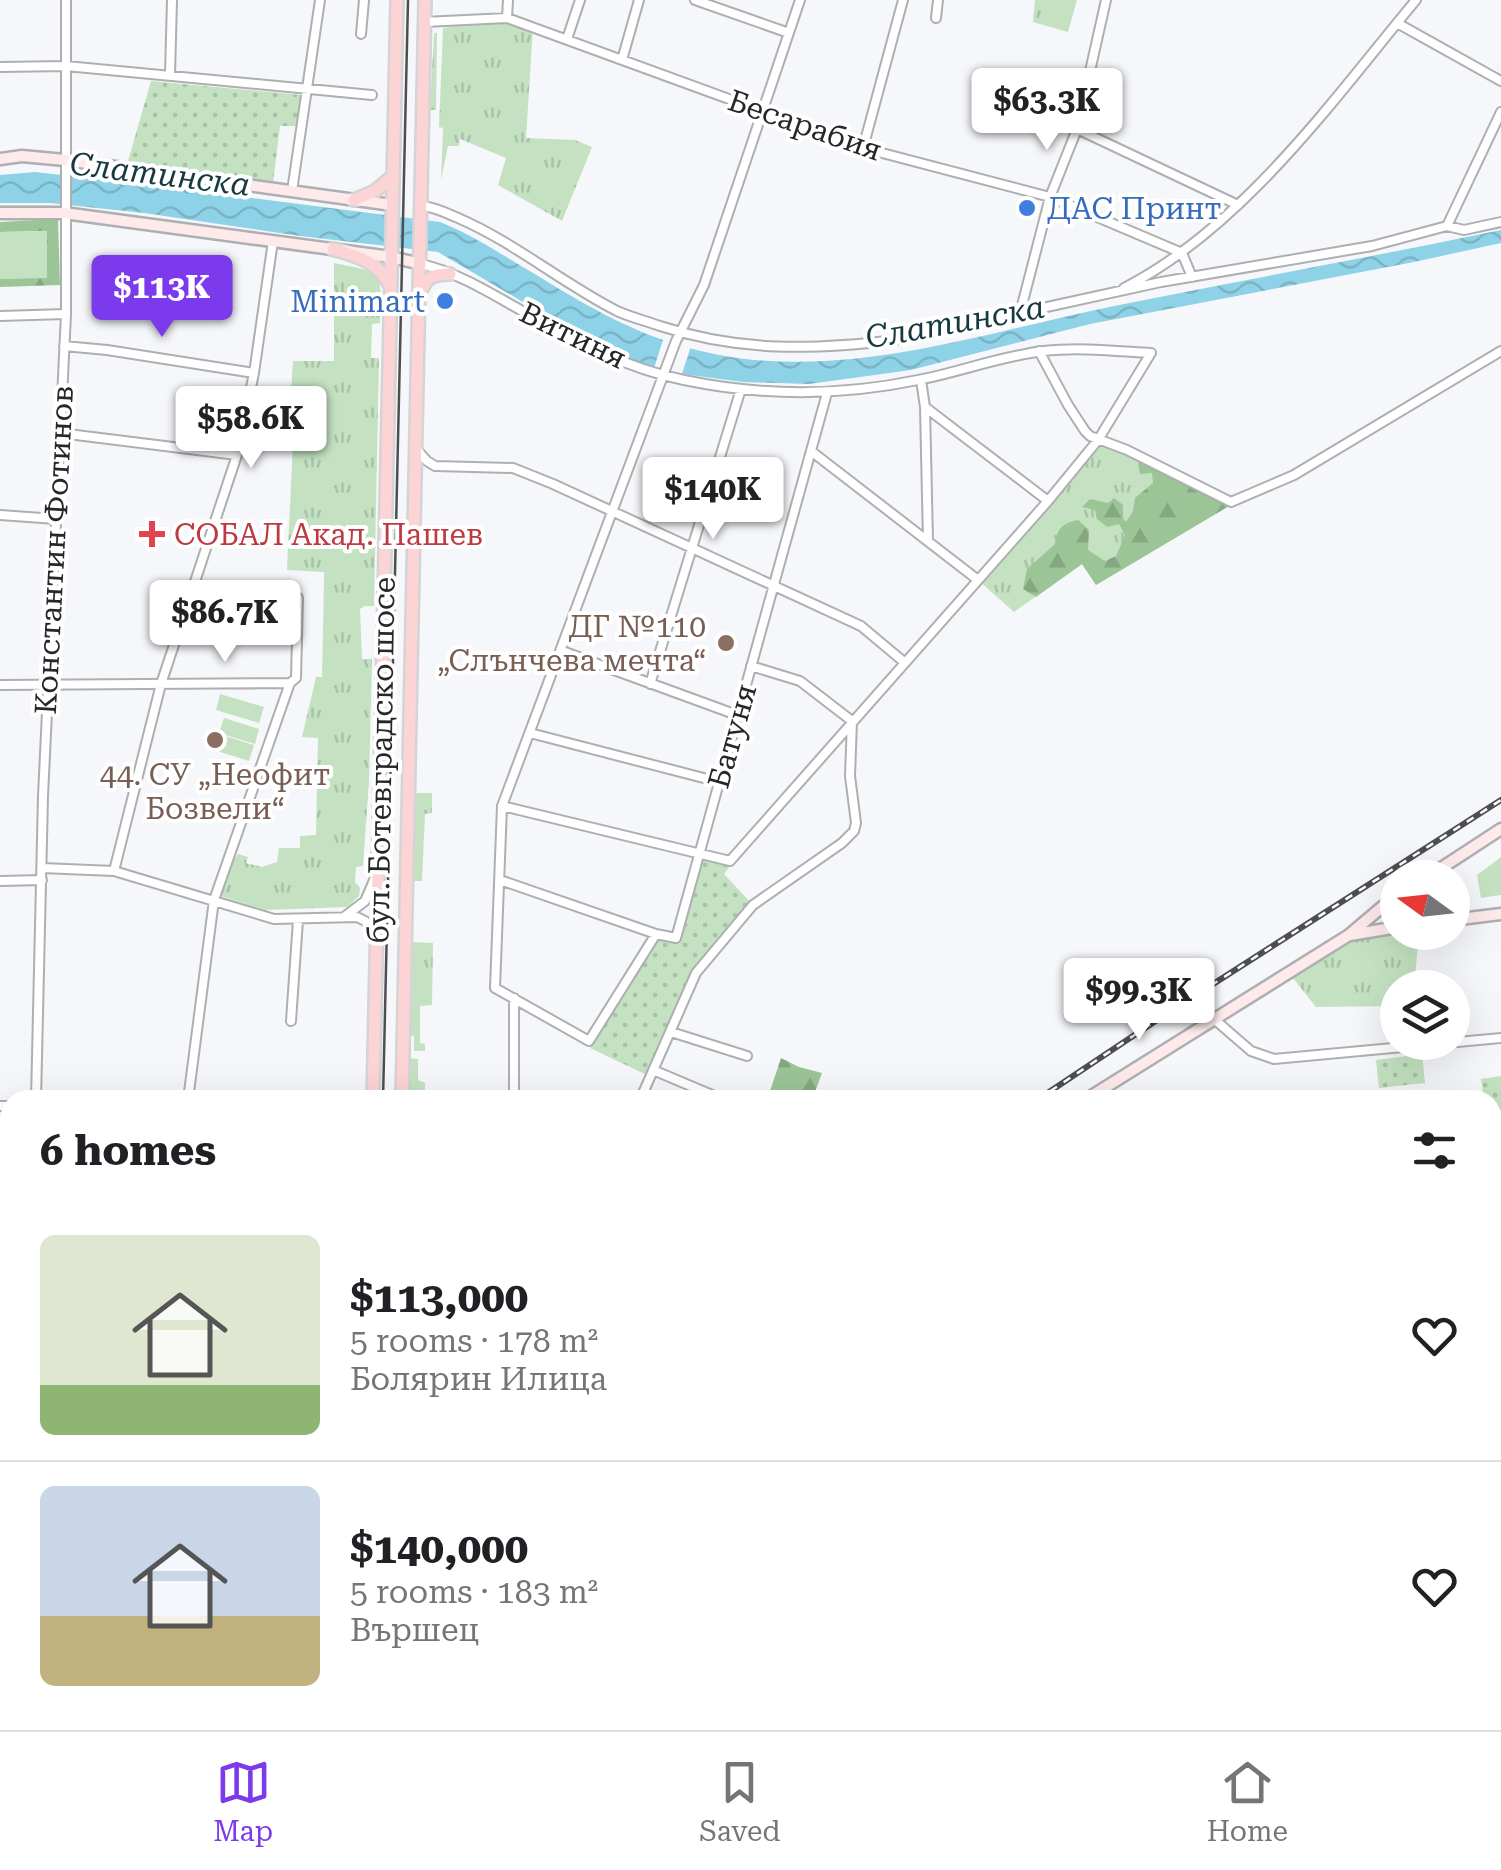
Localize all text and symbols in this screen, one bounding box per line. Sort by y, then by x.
pin: $63.3K [966,68,1128,153]
text: $63.3K [994,81,1100,119]
street label: Бесарабия [724,82,886,168]
water label: Слатинска [68,144,252,204]
place label: ДАС Принт [1047,191,1222,226]
marker: ДАС Принт [1016,197,1038,219]
pin: $113K [92,255,232,340]
text: $113K [114,268,210,306]
place label: Minimart [290,284,425,319]
water label: Слатинска [862,288,1048,356]
marker: Minimart [434,290,456,312]
street label: Витиня [514,294,632,376]
street label: Константин Фотинов [28,385,80,715]
pin: $58.6K [170,386,332,471]
text: $58.6K [198,399,304,437]
pin: $140K [643,457,783,542]
text: $140K [665,470,761,508]
place label: СОБАЛ Акад. Пашев [174,517,483,552]
marker: СОБАЛ Акад. Пашев [139,521,165,547]
street label: бул. Ботевградско шосе [360,576,402,944]
pin: $86.7K [144,580,306,665]
text: $86.7K [172,593,278,631]
place label: ДГ №110 „Слънчева мечта“ [438,609,706,678]
marker: ДГ №110 „Слънчева мечта“ [715,632,737,654]
street label: Батуня [700,680,764,792]
marker: 44. СУ „Неофит Бозвели“ [204,729,226,751]
place label: 44. СУ „Неофит Бозвели“ [100,757,330,826]
north arrow [1380,860,1470,950]
map controls [1380,860,1470,1060]
pin: $99.3K [1058,958,1220,1043]
button: layers [1380,970,1470,1060]
text: $99.3K [1086,971,1192,1009]
icon: filters [1407,1123,1462,1178]
text: 6 homes [40,1126,216,1175]
text: $113,000 [350,1273,528,1322]
icon: home [120,1275,240,1395]
icon: heart [1407,1308,1462,1363]
text: 5 rooms · 178 m² [350,1322,598,1360]
text: Болярин Илица [350,1360,607,1398]
text: $140,000 [350,1524,528,1573]
icon: home [120,1526,240,1646]
icon: heart [1407,1559,1462,1614]
text: 5 rooms · 183 m² [350,1573,598,1611]
text: Вършец [350,1611,479,1649]
tab: Map [213,1755,273,1848]
tab: Saved [699,1755,780,1848]
tab: Home [1207,1755,1288,1848]

